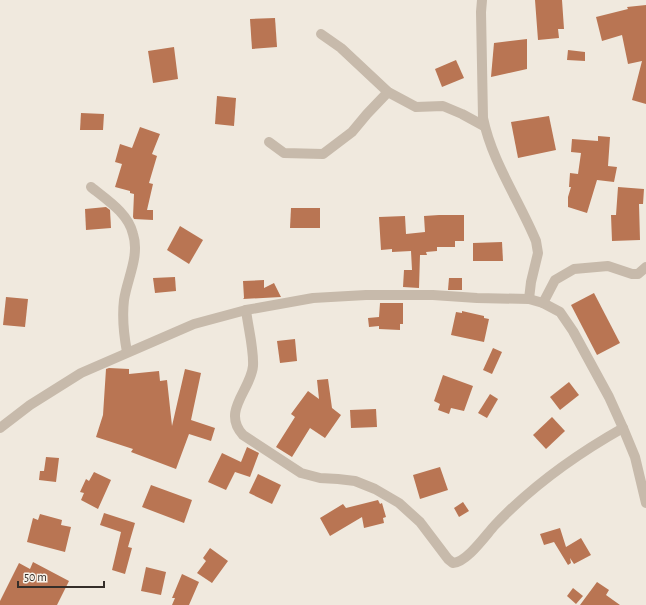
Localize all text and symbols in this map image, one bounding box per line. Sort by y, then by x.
scale bar [18,563,104,589]
text: 50 m [24,571,47,583]

